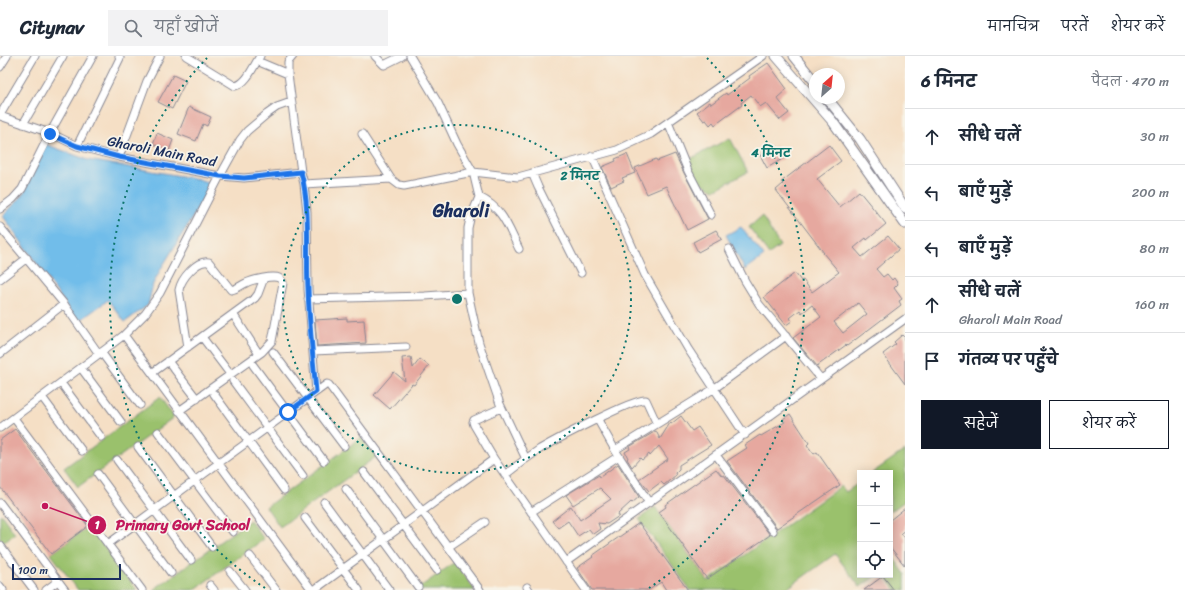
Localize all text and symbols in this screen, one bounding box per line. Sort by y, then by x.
search box [108,10,388,46]
text: Citynav [20,11,84,44]
text: यहाँ खोजें [154,14,219,40]
text: मानचित्र [988,14,1039,39]
text: परतें [1061,14,1088,39]
text: शेयर करें [1110,14,1165,39]
icon: search [122,17,144,39]
text: 6 मिनट [921,66,976,96]
north arrow [809,68,845,104]
text: पैदल · 470 m [1092,70,1169,93]
text: सीधे चलें [959,123,1020,149]
route end [41,125,59,143]
text: 30 m [1140,125,1169,148]
icon: ahead [921,126,943,148]
street label: Gharoli Main Road [105,129,220,175]
text: 4 मिनट [750,142,792,164]
text: 2 मिनट [559,165,601,187]
text: बाएँ मुड़ें [959,179,1012,205]
text: 200 m [1132,181,1169,204]
icon: left [921,182,943,204]
district label: Gharoli [432,195,490,227]
text: बाएँ मुड़ें [959,235,1012,261]
text: 80 m [1140,237,1169,260]
icon: left [921,238,943,260]
text: सीधे चलें [959,279,1020,305]
centre of rings [450,292,464,306]
text: 160 m [1134,293,1169,316]
icon: ahead [921,294,943,316]
text: Gharoli Main Road [959,308,1062,331]
text: गंतव्य पर पहुँचे [959,347,1058,373]
icon: arrive [921,350,943,372]
button: सहेजें [921,400,1041,449]
button: शेयर करें [1049,400,1169,449]
route start [279,403,297,421]
map controls [857,470,893,578]
button: + [857,470,893,506]
button: − [857,506,893,542]
callout: Primary Govt School [87,511,258,538]
text: Primary Govt School [116,512,251,538]
text: 1 [94,514,100,536]
button: locate [857,542,893,578]
text: 100 m [18,561,48,580]
scale bar [12,562,121,581]

